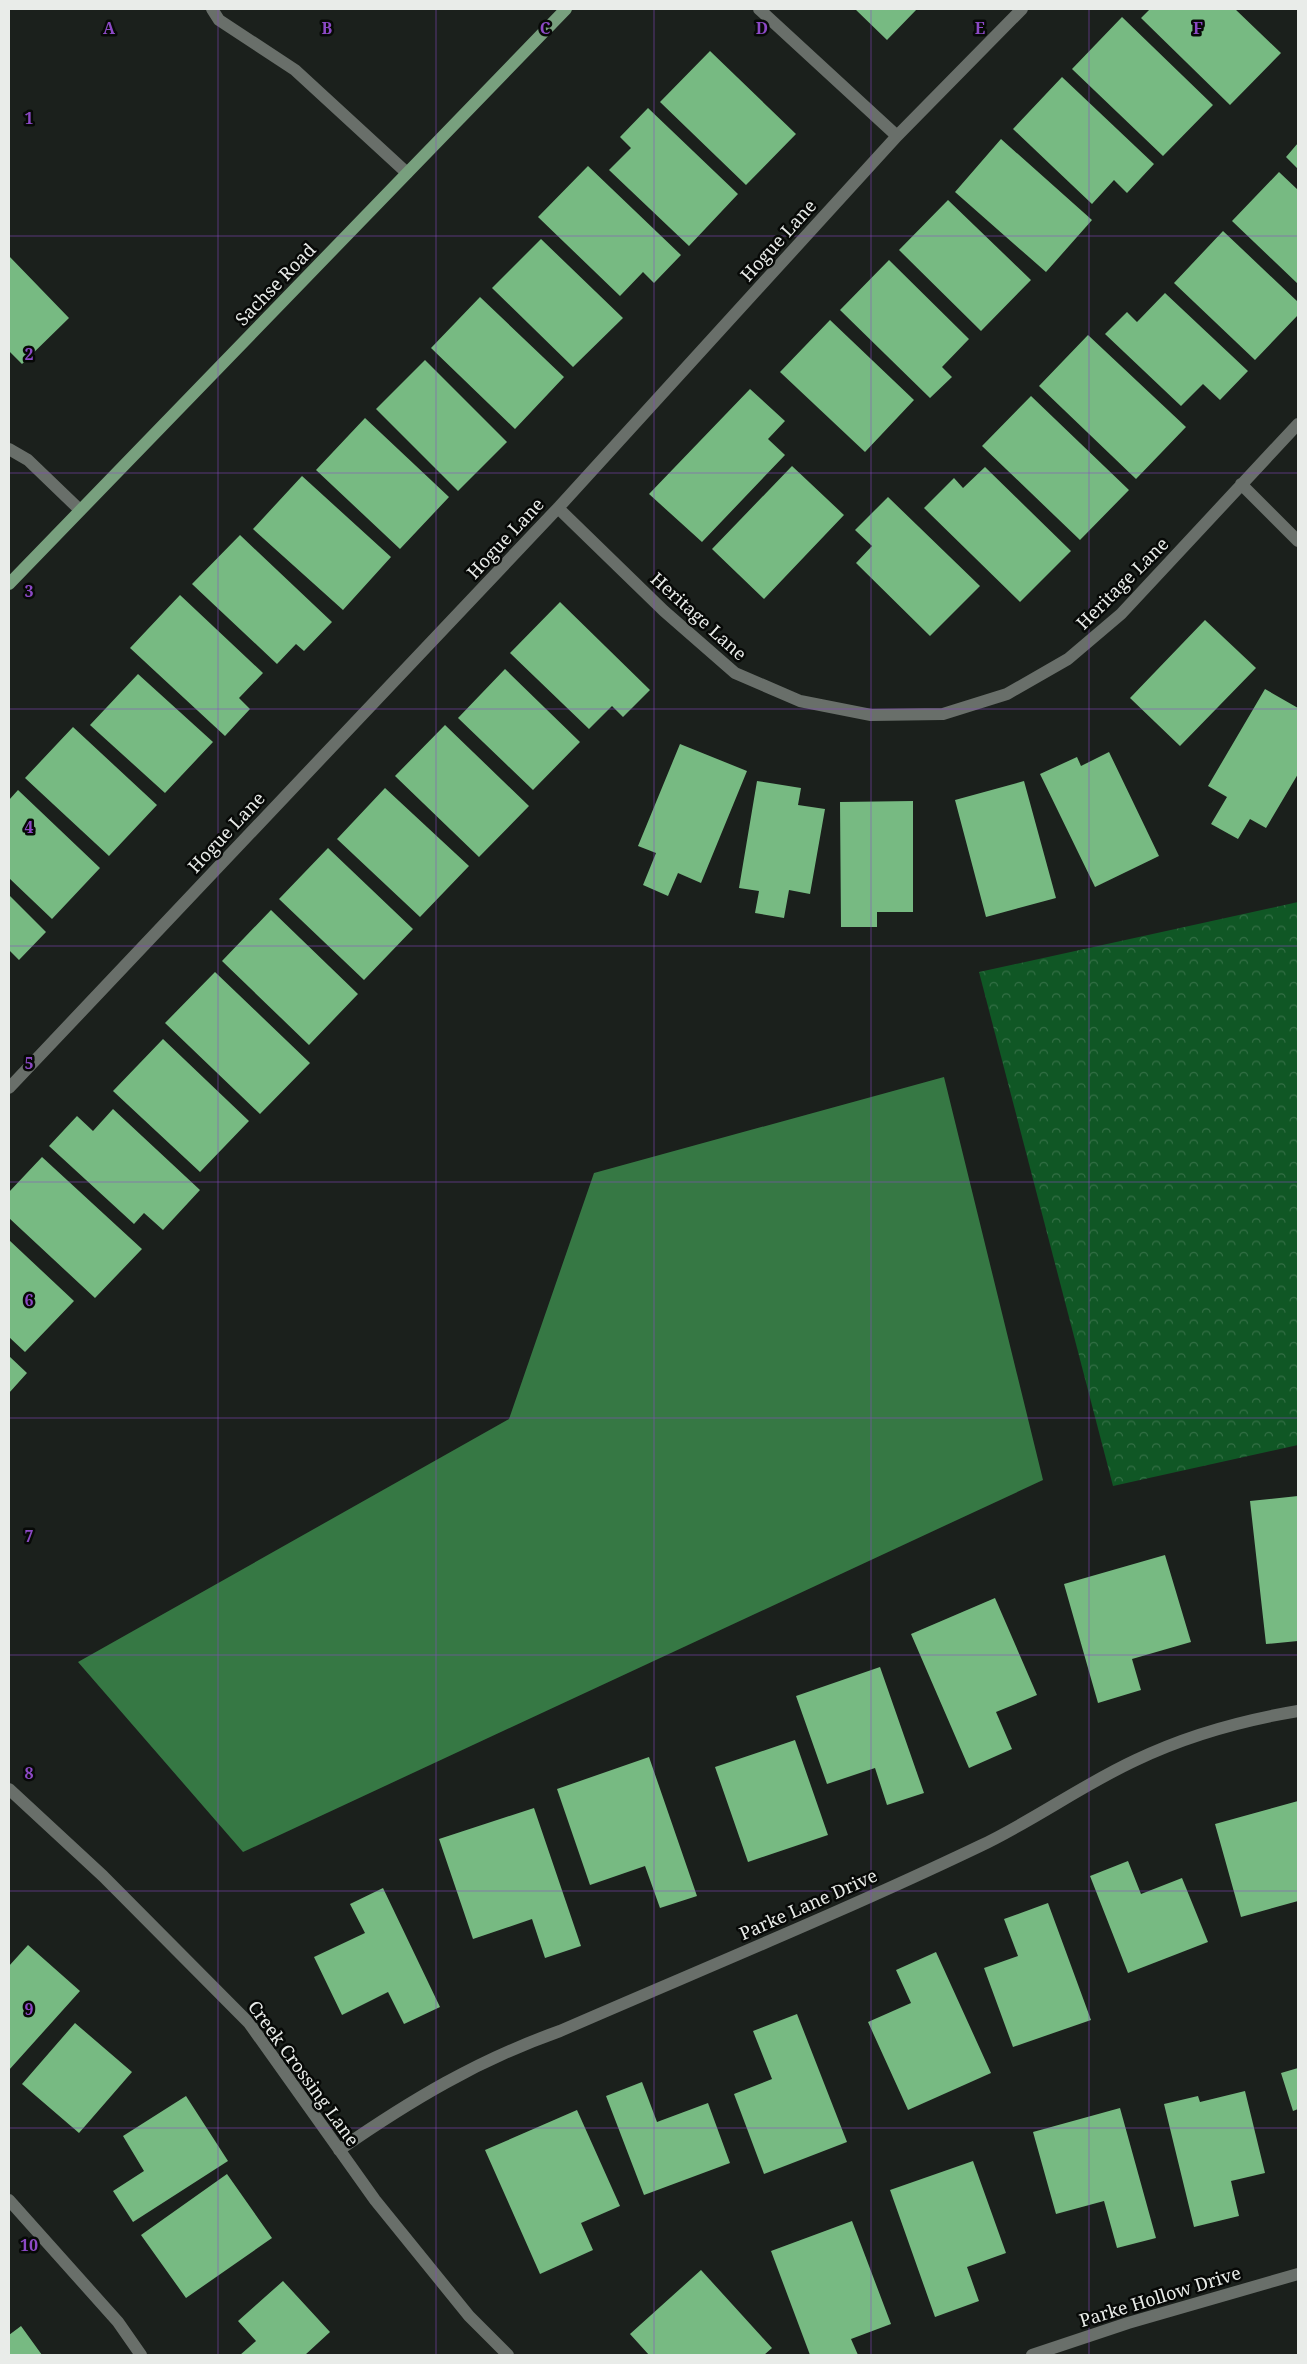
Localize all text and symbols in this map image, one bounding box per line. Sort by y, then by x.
text: A [103,17,116,39]
text: B [322,17,333,39]
text: C [540,17,551,39]
text: D [756,17,768,39]
text: E [975,17,985,39]
text: F [1193,17,1203,39]
text: 1 [24,107,34,129]
street label: Hogue Lane [735,194,821,286]
street label: Sachse Road [230,238,320,330]
text: 2 [24,343,34,365]
street label: Hogue Lane [461,492,549,584]
street label: Heritage Lane [1071,532,1173,634]
street label: Heritage Lane [646,567,752,665]
text: 3 [24,580,34,602]
street label: Hogue Lane [182,786,270,878]
text: 4 [24,816,34,838]
text: 5 [24,1052,34,1074]
text: 6 [24,1289,34,1311]
text: 7 [24,1525,34,1547]
text: 8 [24,1762,34,1784]
street label: Parke Lane Drive [735,1863,881,1945]
street label: Creek Crossing Lane [243,1995,365,2151]
text: 9 [24,1998,34,2020]
text: 10 [20,2234,38,2256]
street label: Parke Hollow Drive [1076,2260,1244,2332]

